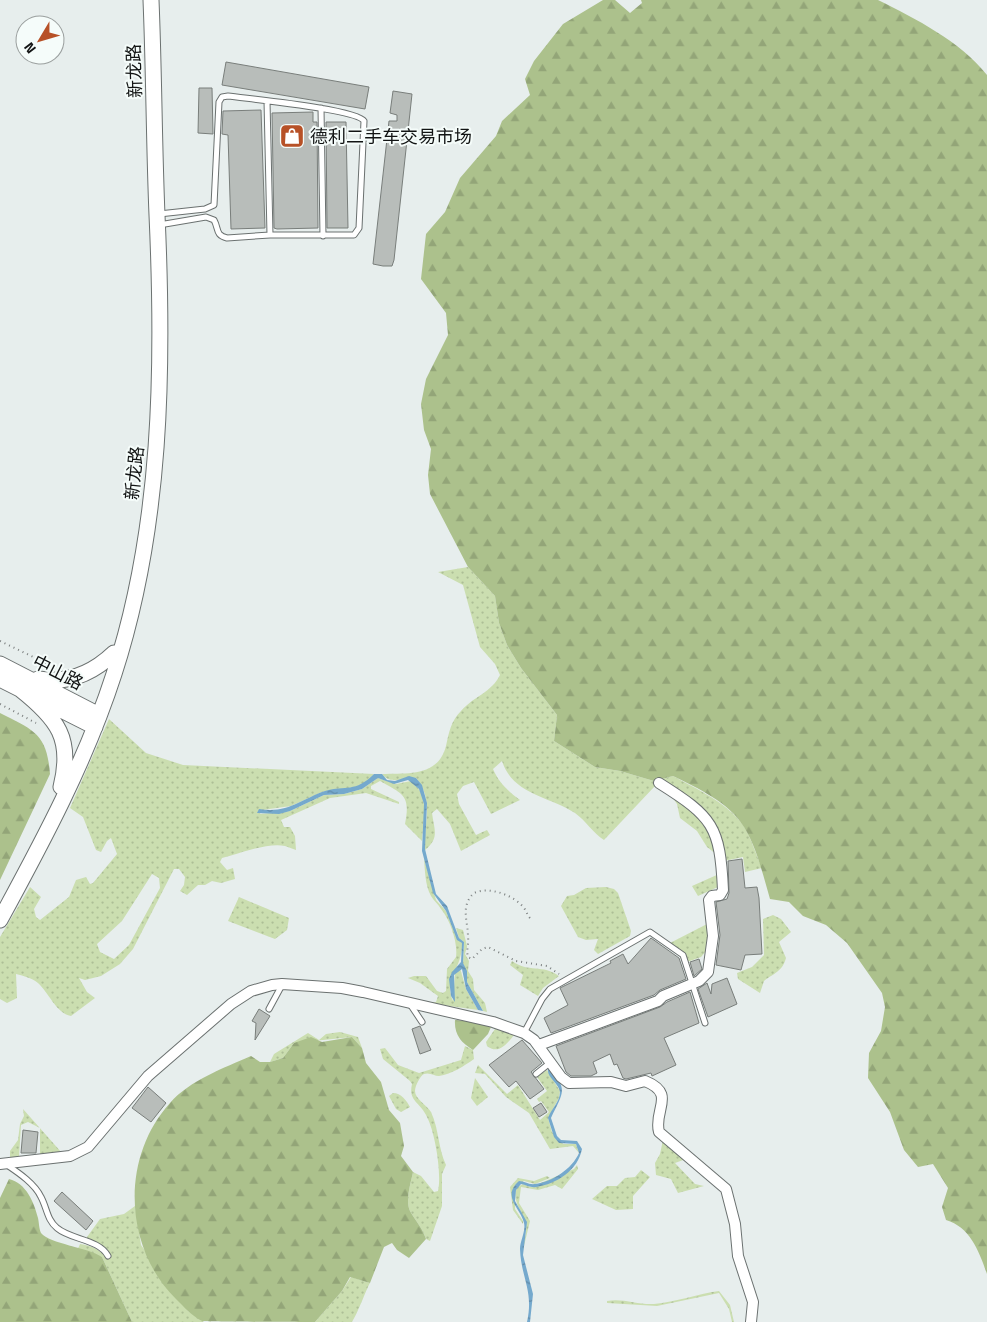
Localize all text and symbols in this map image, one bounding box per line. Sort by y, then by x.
north arrow [15,15,65,65]
text: N [18,38,41,59]
street label: 新龙路 [120,44,148,98]
shop icon: 德利二手车交易市场 [279,123,305,149]
place label: 德利二手车交易市场 [310,123,472,150]
street label: 新龙路 [118,445,150,501]
street label: 中山路 [28,648,88,696]

